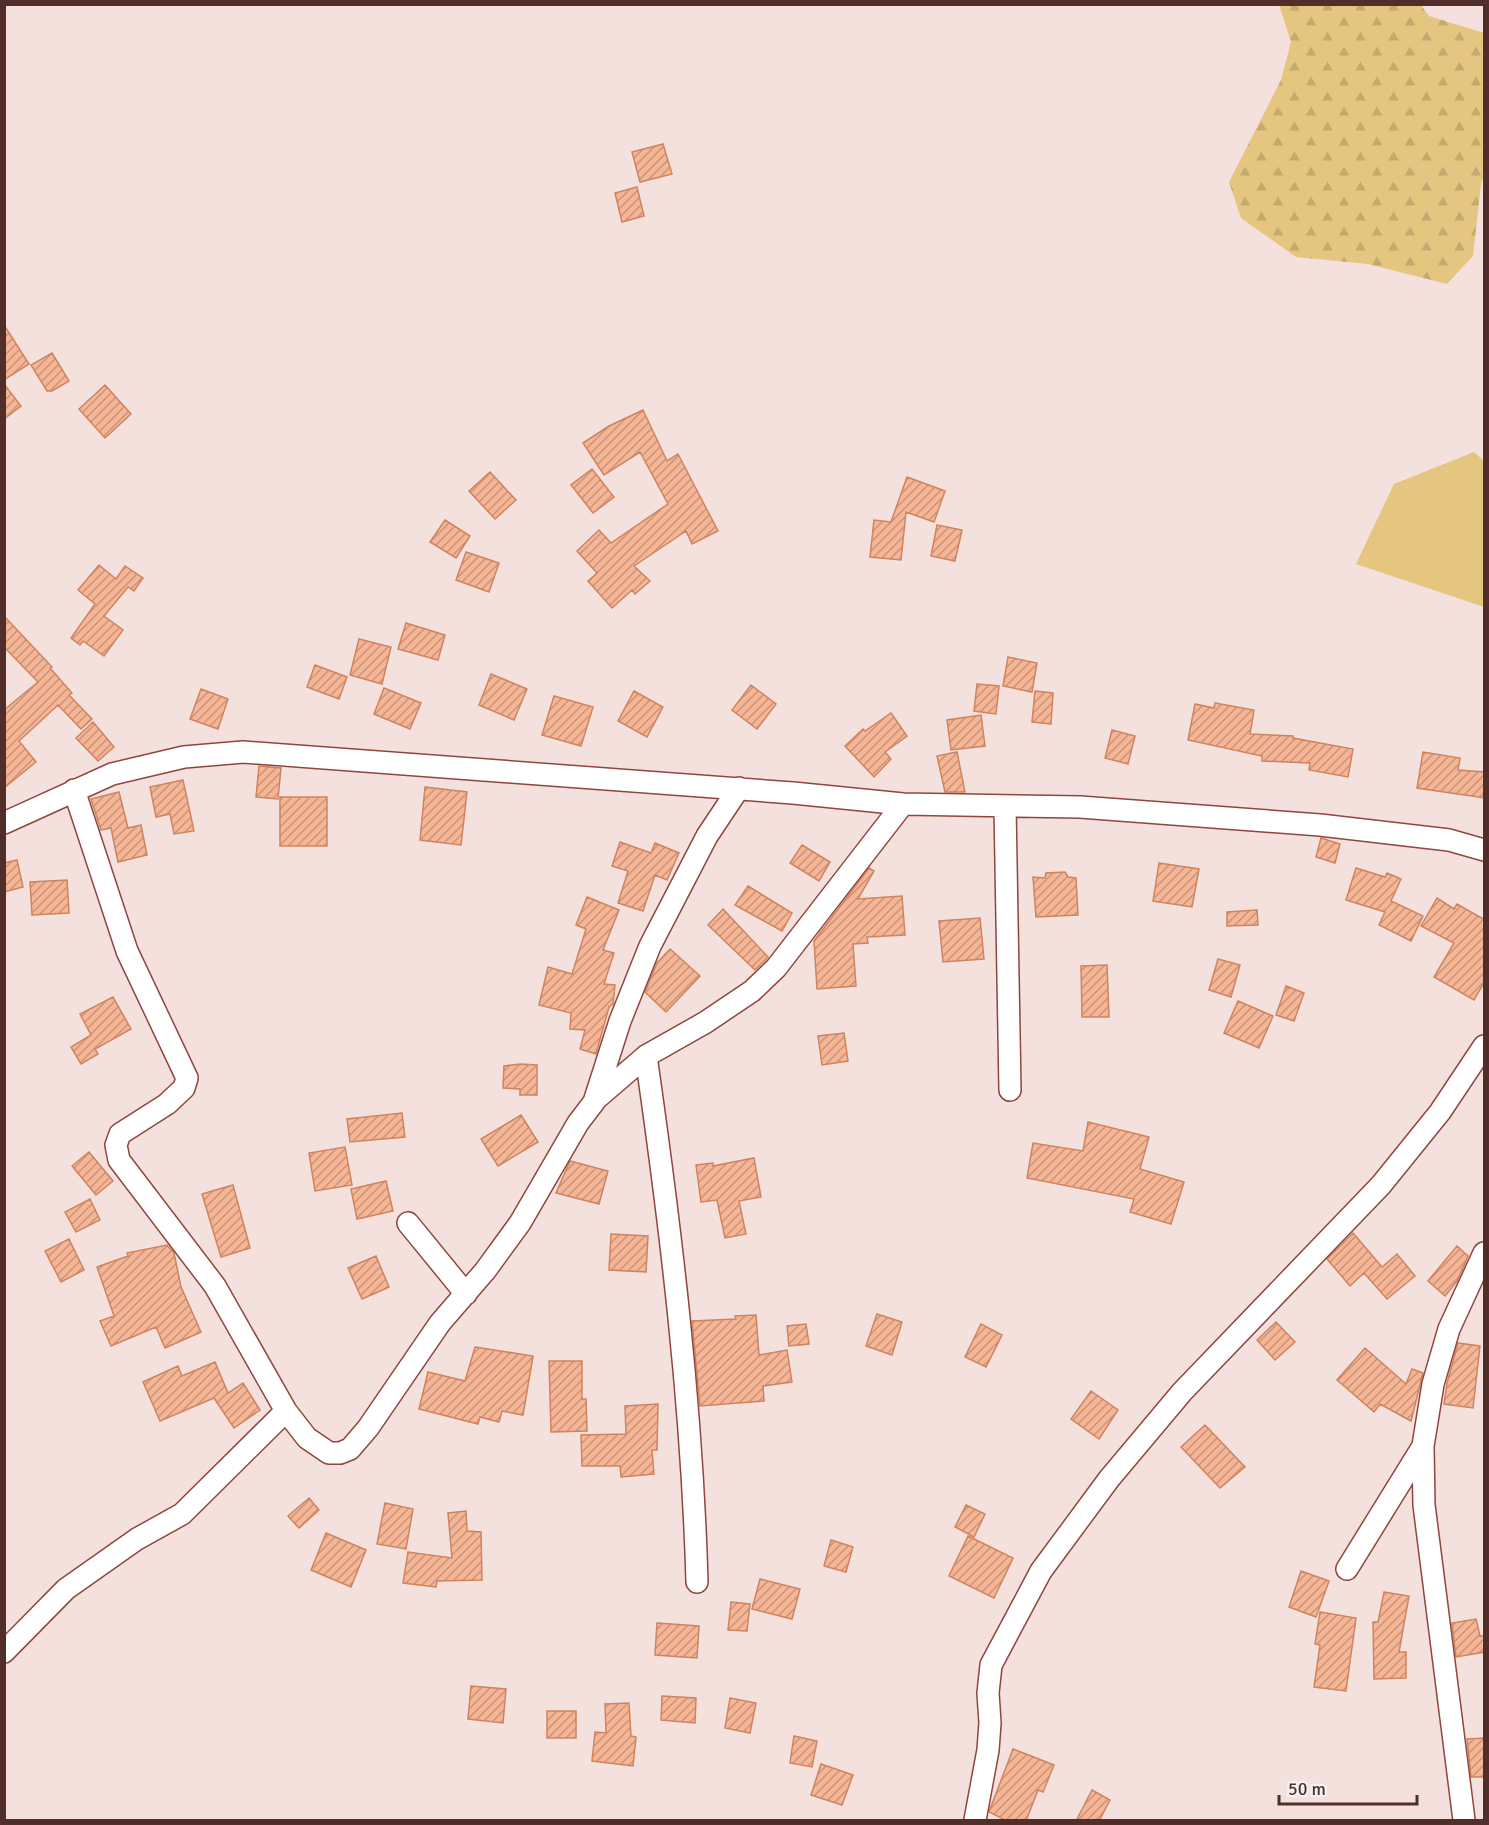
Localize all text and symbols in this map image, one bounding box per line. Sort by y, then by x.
scale bar [1279,1768,1417,1806]
text: 50 m [1288,1778,1326,1800]

